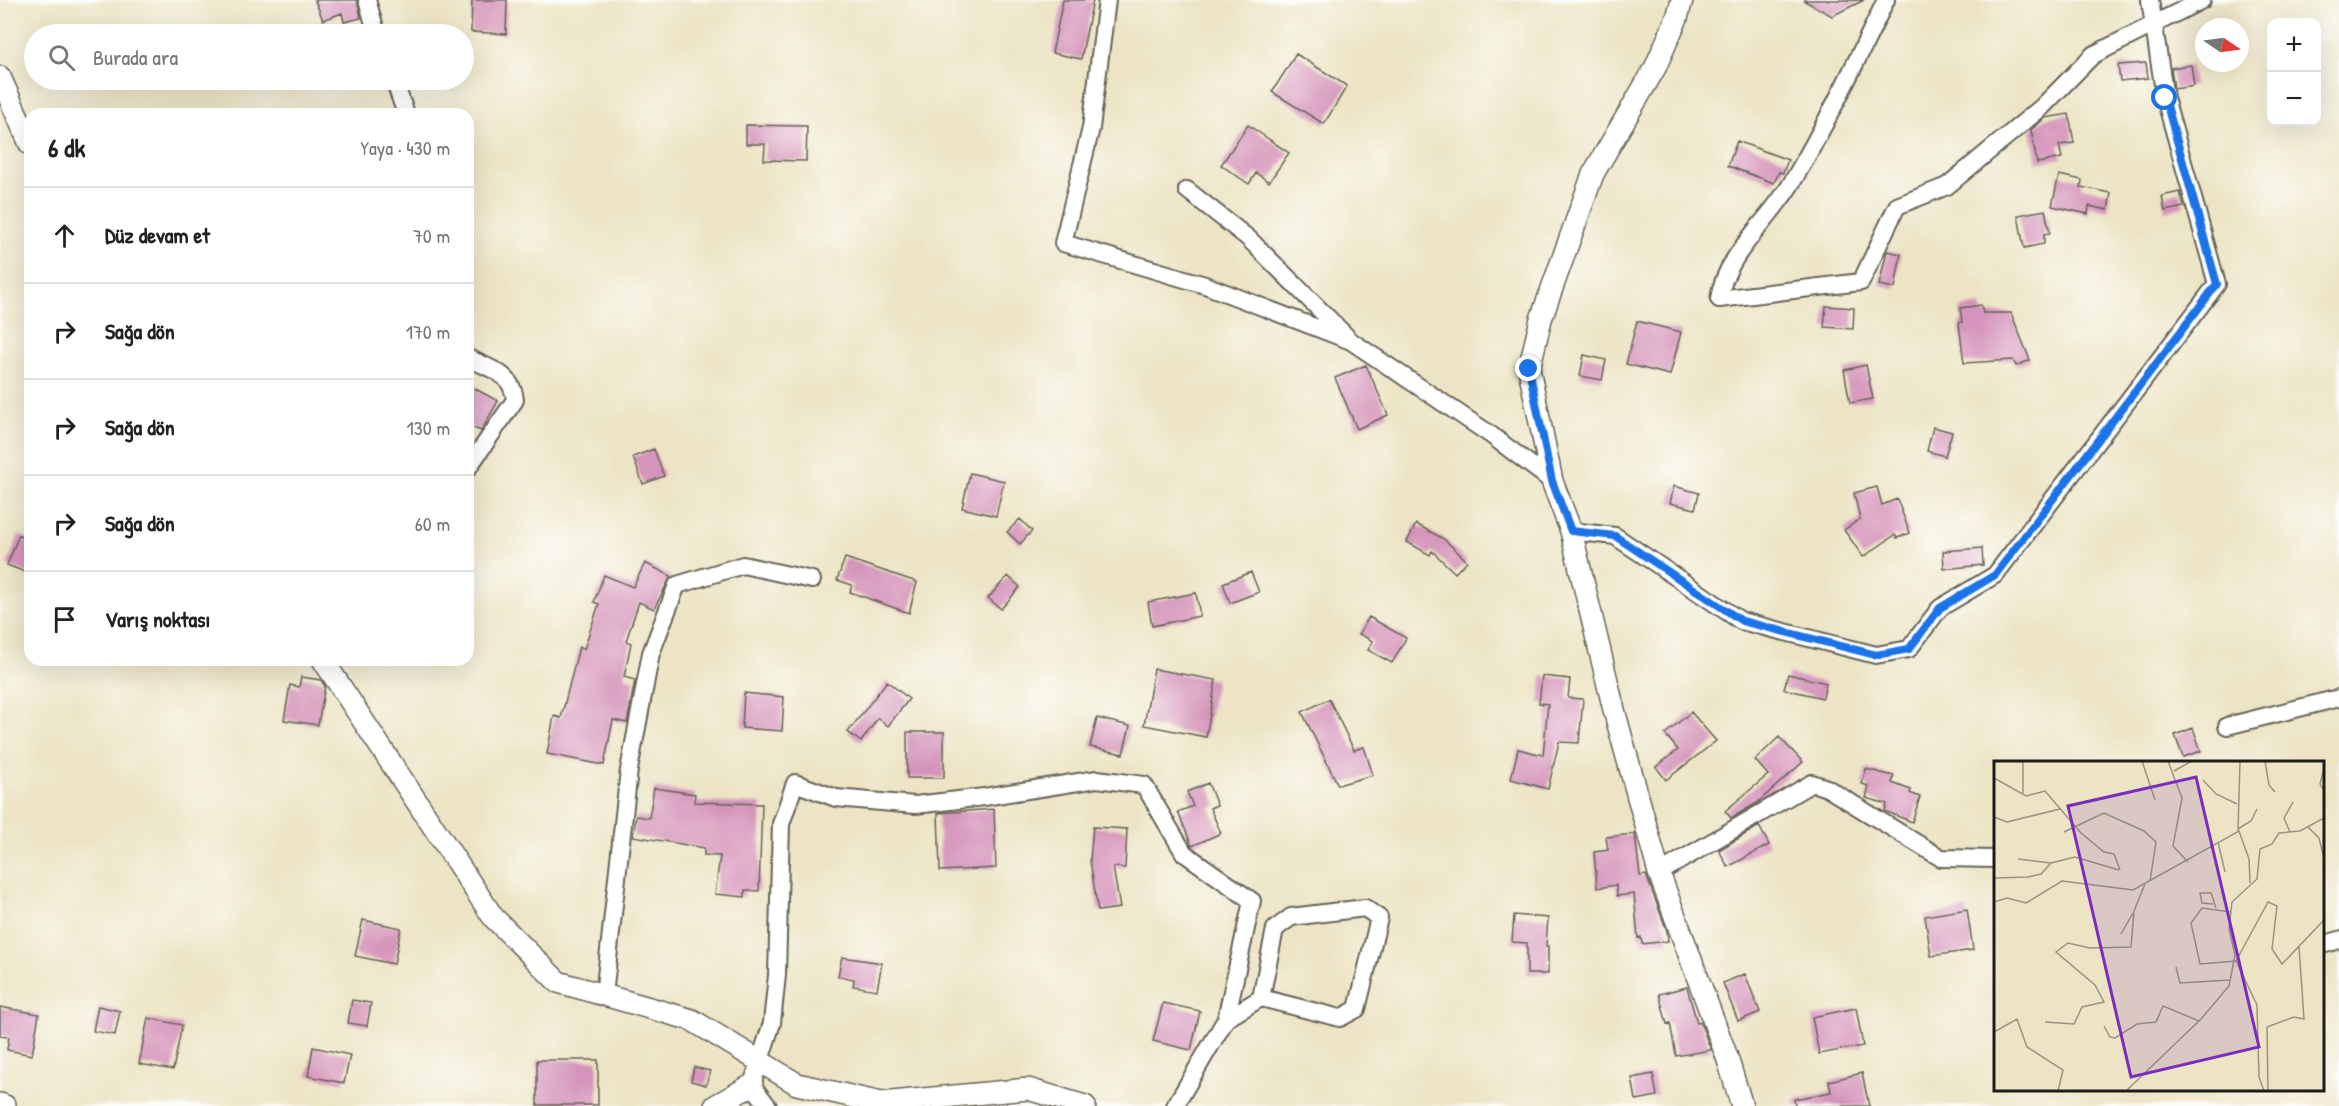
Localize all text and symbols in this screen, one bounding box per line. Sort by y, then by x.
north arrow [2195,18,2249,72]
map controls [2267,18,2321,126]
button: + [2267,18,2321,72]
search box [24,24,474,90]
icon: search [45,41,78,74]
text: Burada ara [93,42,178,72]
button: − [2267,72,2321,126]
route start [2151,84,2177,110]
text: 6 dk [48,130,85,165]
text: Yaya · 430 m [360,134,450,161]
icon: ahead [48,219,81,252]
text: Düz devam et [105,220,210,250]
text: 70 m [413,222,450,249]
icon: right [48,315,81,348]
text: Sağa dön [105,316,175,346]
text: 170 m [406,318,450,345]
route end [1515,355,1541,381]
icon: right [48,411,81,444]
text: Sağa dön [105,412,175,442]
text: 130 m [407,414,450,441]
icon: right [48,507,81,540]
text: Sağa dön [105,508,175,538]
text: 60 m [415,510,450,537]
icon: arrive [48,603,81,636]
text: Varış noktası [105,604,210,634]
inset map [1994,761,2324,1091]

